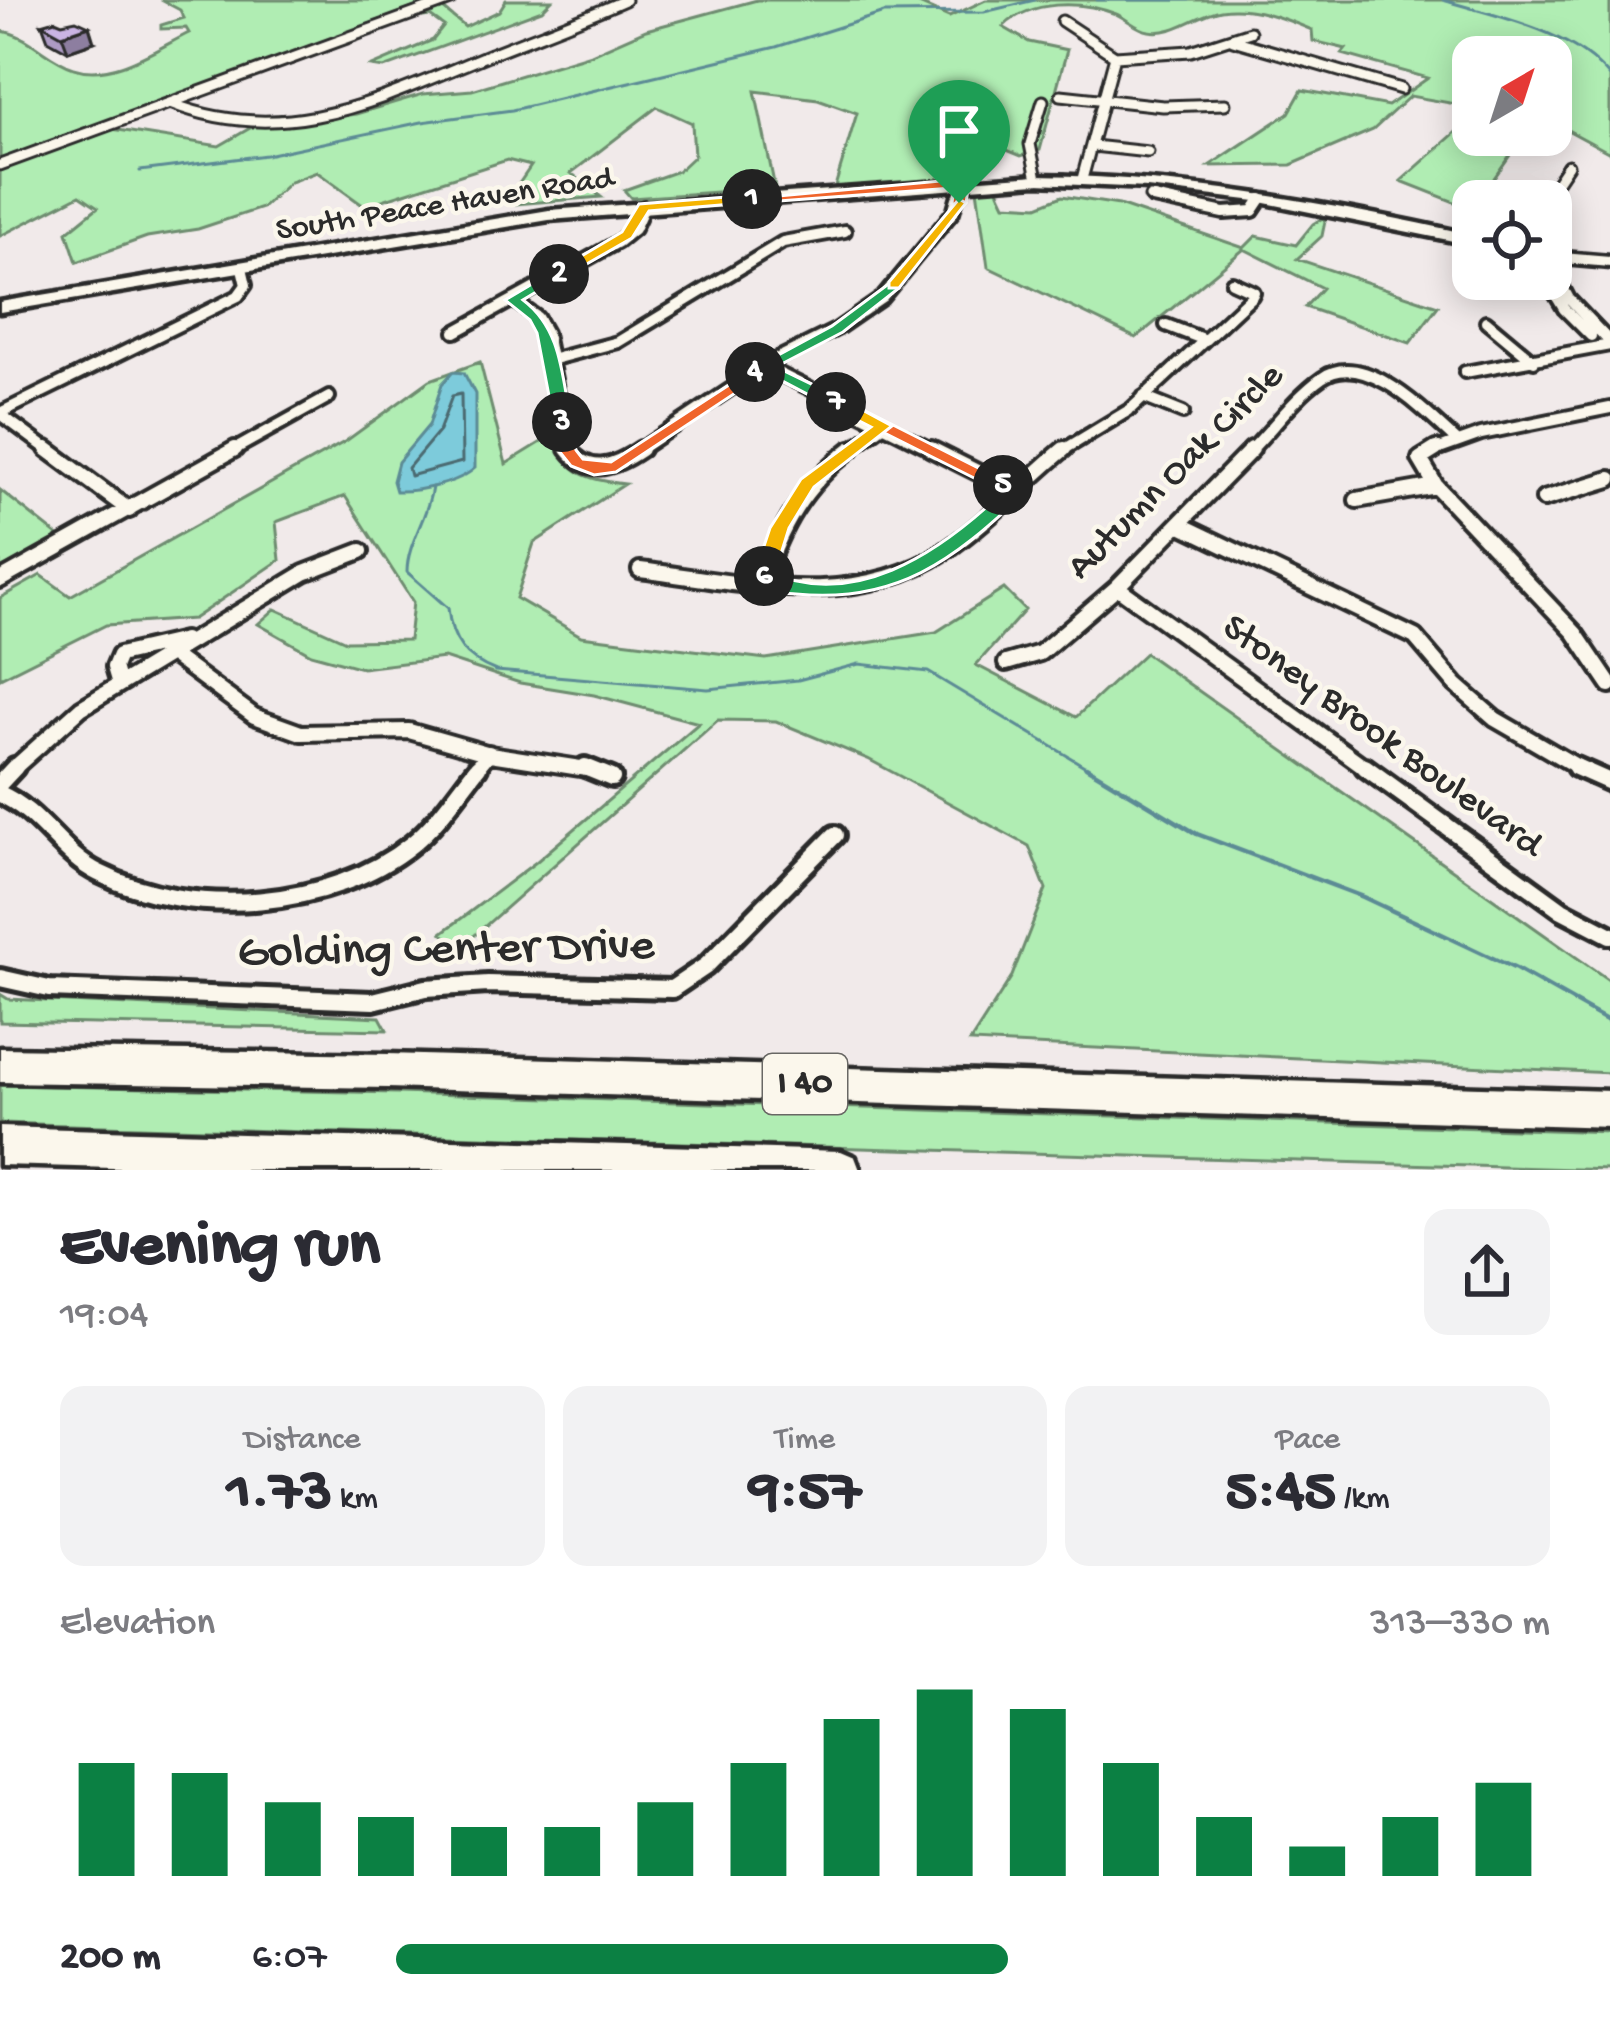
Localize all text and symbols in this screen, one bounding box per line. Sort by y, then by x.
north arrow [1452,36,1572,156]
map controls [1452,36,1572,300]
pin [908,80,1010,203]
icon: arrive [926,98,992,164]
street label: South Peace Haven Road [274,160,619,251]
pin: 1 [722,169,782,229]
text: 1 [745,180,759,218]
button: locate [1452,180,1572,300]
pin: 2 [529,244,589,304]
text: 2 [551,255,567,293]
pin: 4 [725,342,785,402]
text: 4 [747,353,763,391]
street label: Autumn Oak Circle [1059,354,1296,591]
pin: 7 [806,372,866,432]
text: 7 [827,383,845,421]
pin: 3 [532,392,592,452]
text: 3 [553,403,571,441]
pin: 5 [973,455,1033,515]
text: 5 [994,466,1012,504]
pin: 6 [734,546,794,606]
text: 6 [756,557,772,595]
street label: Stoney Brook Boulevard [1212,606,1553,872]
street label: Golding Center Drive [237,920,656,984]
road number: I 40 [763,1054,847,1114]
button: share [1424,1209,1550,1335]
text: Evening run [60,1210,380,1288]
text: 19:04 [60,1294,148,1340]
text: Distance [244,1422,361,1460]
text: Time [775,1422,835,1460]
text: Pace [1275,1422,1340,1460]
text: 1.73 [227,1460,332,1530]
text: 9:57 [749,1460,861,1530]
text: 5:45 [1226,1460,1336,1530]
text: km [332,1481,378,1519]
text: /km [1336,1481,1390,1519]
text: Elevation [60,1602,215,1648]
text: 313–330 m [1370,1602,1550,1648]
text: 200 m [60,1936,160,1982]
text: 6:07 [252,1936,326,1982]

